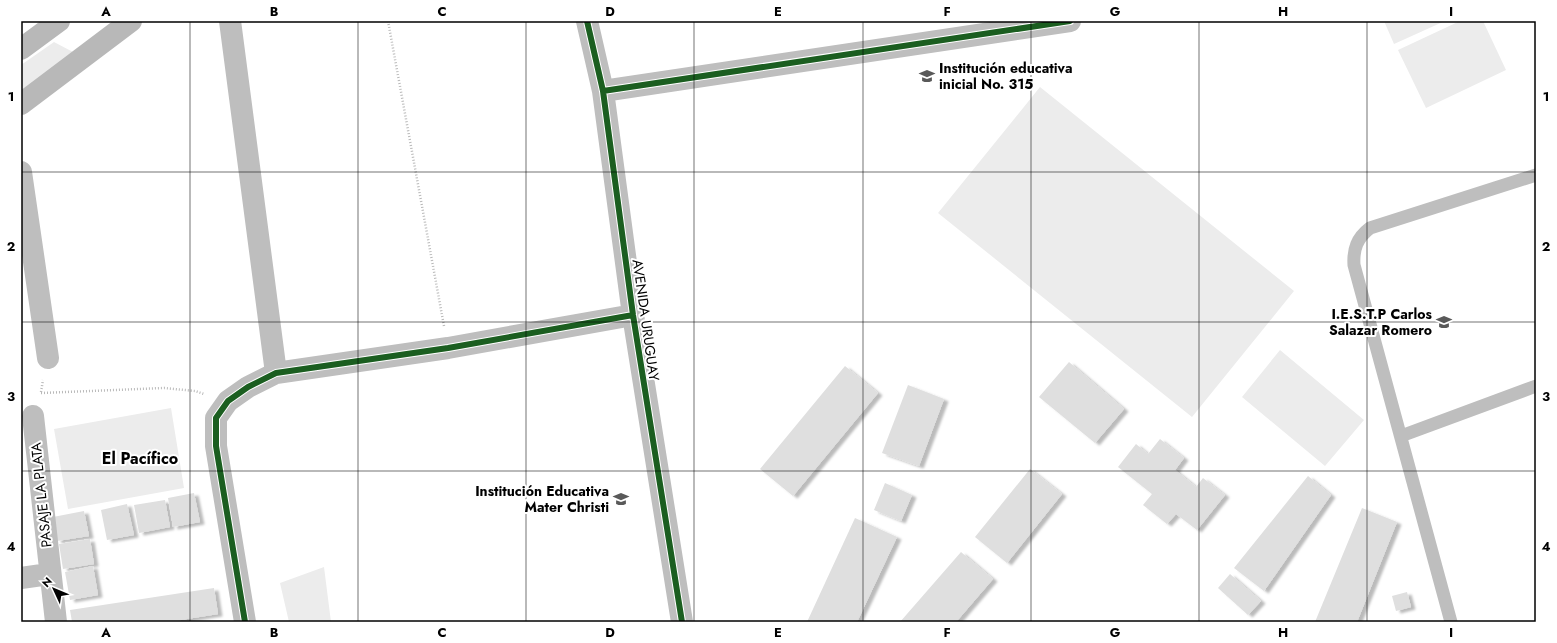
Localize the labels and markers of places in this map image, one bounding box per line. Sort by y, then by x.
place label: Institución educativa inicial No. 315 [939,58,1072,94]
school or university icon: Institución educativa inicial No. 315 [918,67,936,85]
place label: I.E.S.T.P Carlos Salazar Romero [1329,304,1433,340]
school or university icon: I.E.S.T.P Carlos Salazar Romero [1435,313,1453,331]
place label: Institución Educativa Mater Christi [475,481,609,517]
school or university icon: Institución Educativa Mater Christi [612,490,630,508]

